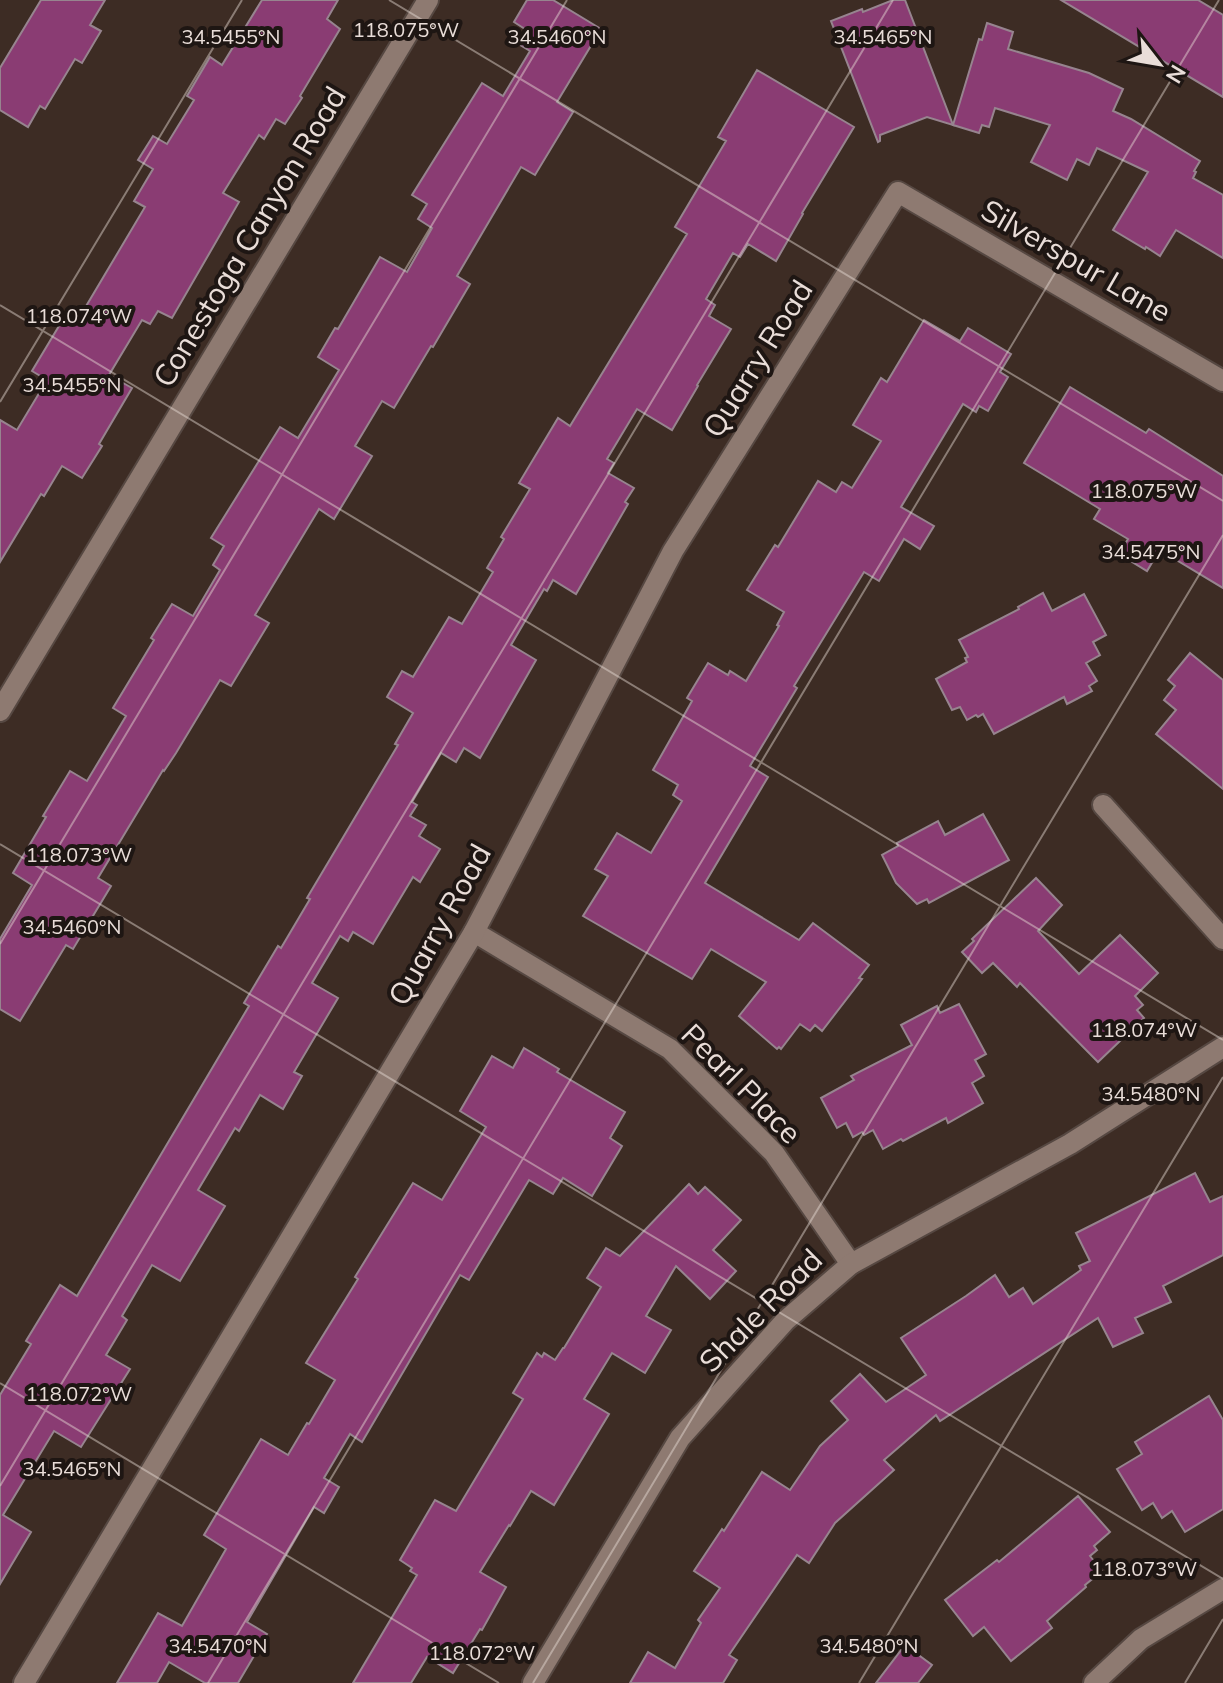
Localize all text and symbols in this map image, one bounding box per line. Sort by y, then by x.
text: 118.075°W [353,17,459,42]
text: 34.5455°N [182,24,280,49]
text: 34.5460°N [508,24,606,49]
text: 34.5465°N [834,24,932,49]
north arrow [1119,24,1199,104]
text: N [1160,60,1192,89]
street label: Conestoga Canyon Road [144,79,354,394]
street label: Silverspur Lane [975,190,1178,330]
street label: Quarry Road [694,273,821,444]
text: 118.074°W [26,303,132,328]
text: 34.5455°N [23,372,121,397]
text: 118.075°W [1091,478,1197,503]
text: 34.5475°N [1102,539,1200,564]
street label: Quarry Road [379,837,499,1012]
text: 118.073°W [26,842,132,867]
text: 34.5460°N [23,914,121,939]
street label: Pearl Place [674,1015,810,1151]
text: 118.074°W [1091,1017,1197,1042]
text: 34.5480°N [1102,1081,1200,1106]
street label: Shale Road [691,1241,830,1380]
text: 118.072°W [26,1381,132,1406]
text: 34.5465°N [23,1456,121,1481]
text: 118.073°W [1091,1556,1197,1581]
text: 34.5470°N [169,1633,267,1658]
text: 34.5480°N [820,1633,918,1658]
text: 118.072°W [429,1640,535,1665]

